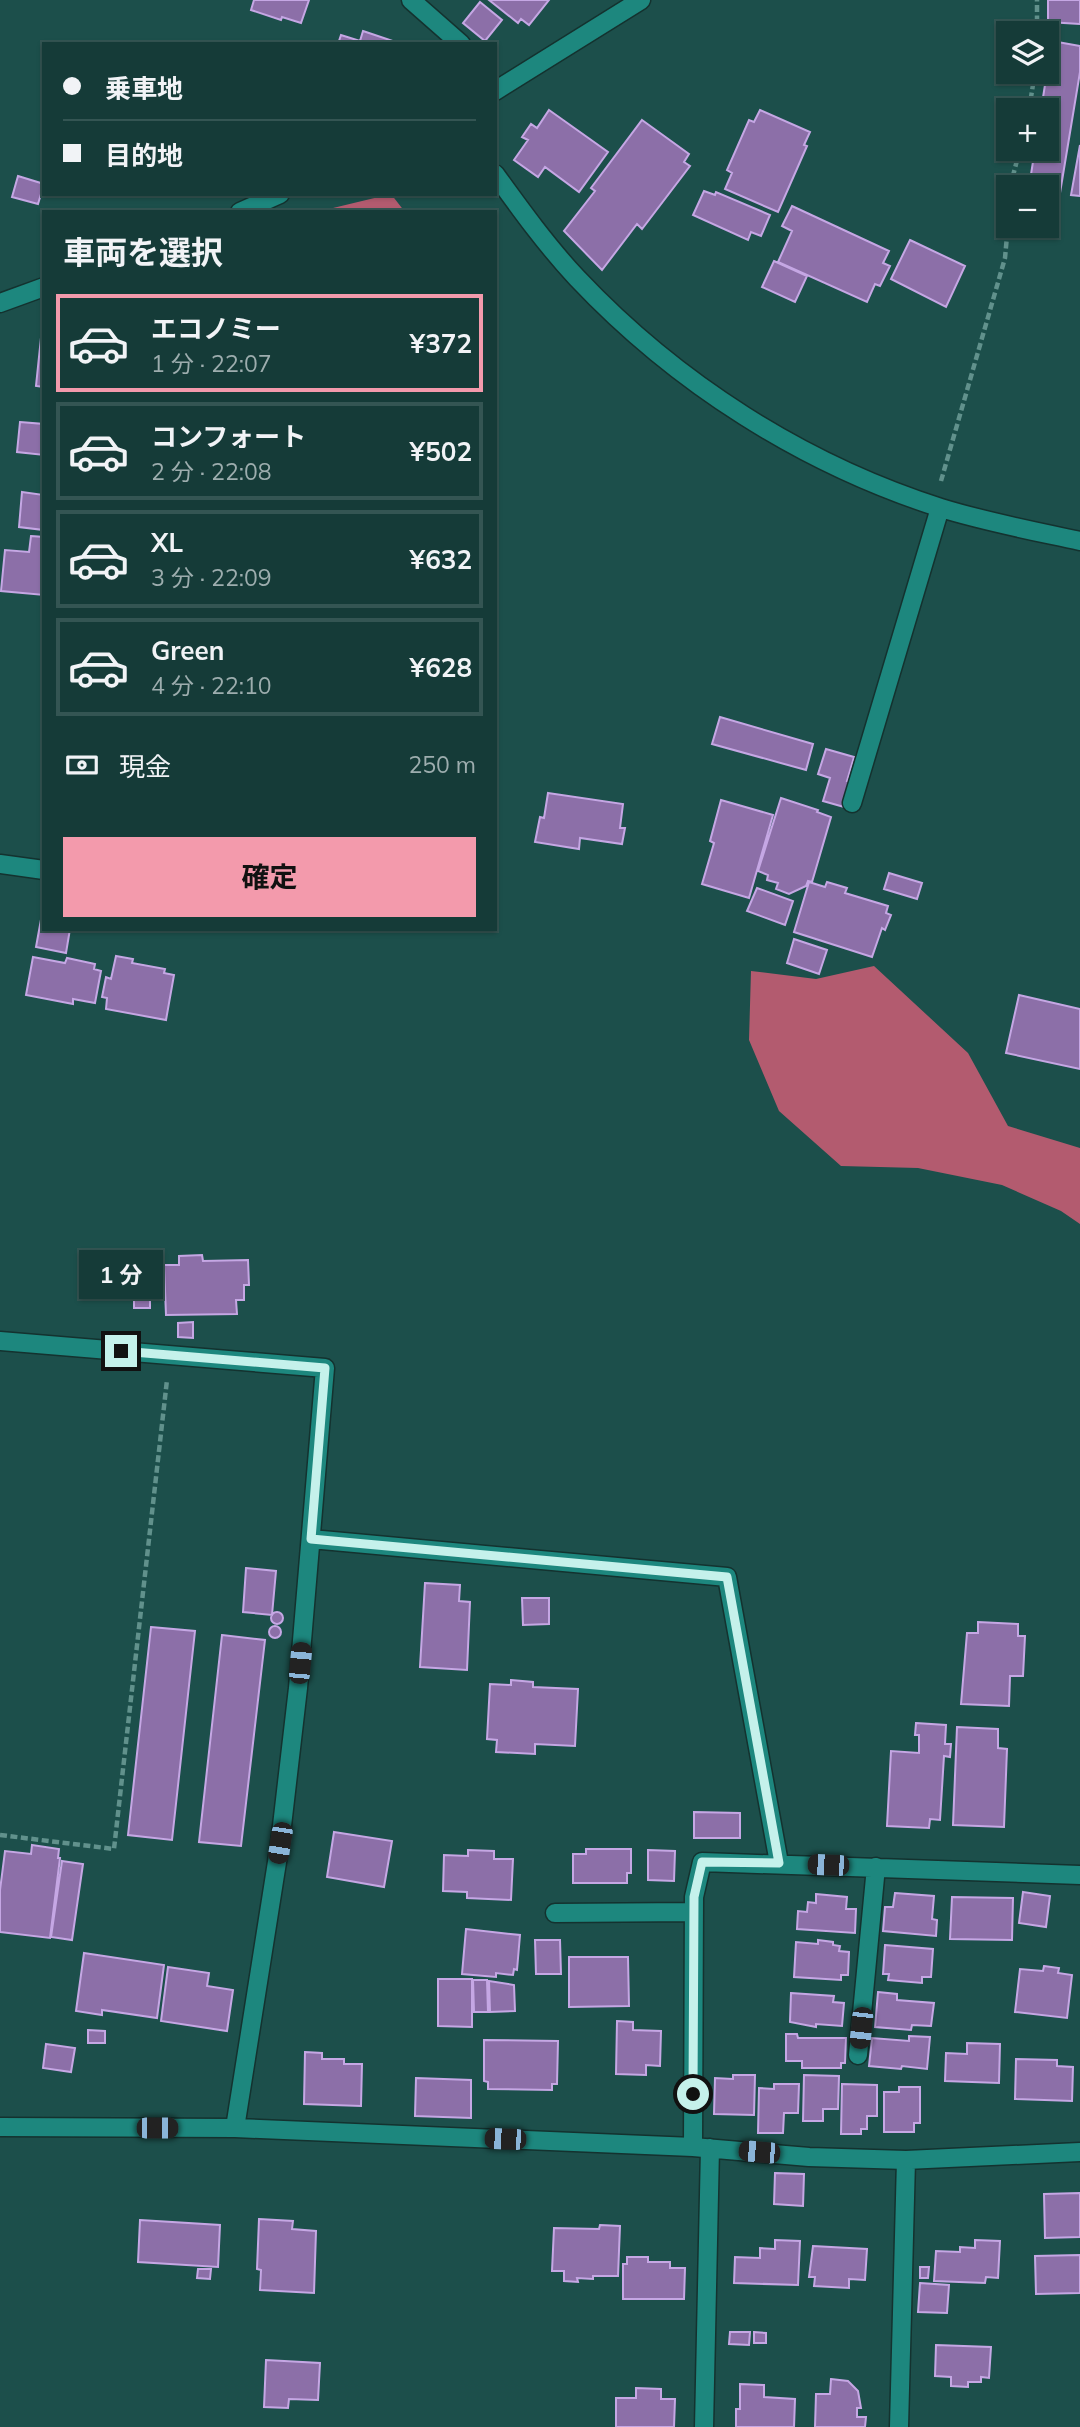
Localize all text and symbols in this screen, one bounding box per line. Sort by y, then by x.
map controls [996,21,1059,238]
button: layers [996,21,1059,84]
text: 乗車地 [105,72,183,105]
button: + [996,98,1059,161]
text: 目的地 [105,139,183,172]
button: − [996,175,1059,238]
text: 車両を選択 [63,232,223,272]
icon: car [67,312,130,375]
text: エコノミー [151,312,281,345]
text: ¥372 [410,327,472,360]
text: 1 分 · 22:07 [151,349,272,378]
icon: car [67,420,130,483]
text: コンフォート [151,420,306,453]
text: ¥502 [410,435,472,468]
text: 2 分 · 22:08 [151,457,272,486]
text: XL [151,526,183,559]
icon: car [67,528,130,591]
text: ¥632 [410,543,472,576]
text: 3 分 · 22:09 [151,563,272,592]
text: Green [151,634,224,667]
icon: car [67,636,130,699]
text: ¥628 [410,651,472,684]
text: 4 分 · 22:10 [151,671,272,700]
icon: cash [63,746,101,784]
text: 現金 [119,750,171,783]
text: 250 m [408,750,476,779]
button: 確定 [63,837,476,917]
callout: 1 分 [79,1250,163,1298]
text: 1 分 [99,1260,143,1289]
route end [105,1335,137,1367]
car [288,1641,313,1685]
car [267,1821,294,1865]
car [807,1854,850,1876]
car [849,2006,874,2050]
route start [677,2078,709,2110]
car [137,2118,179,2139]
car [484,2128,527,2150]
car [738,2140,781,2164]

